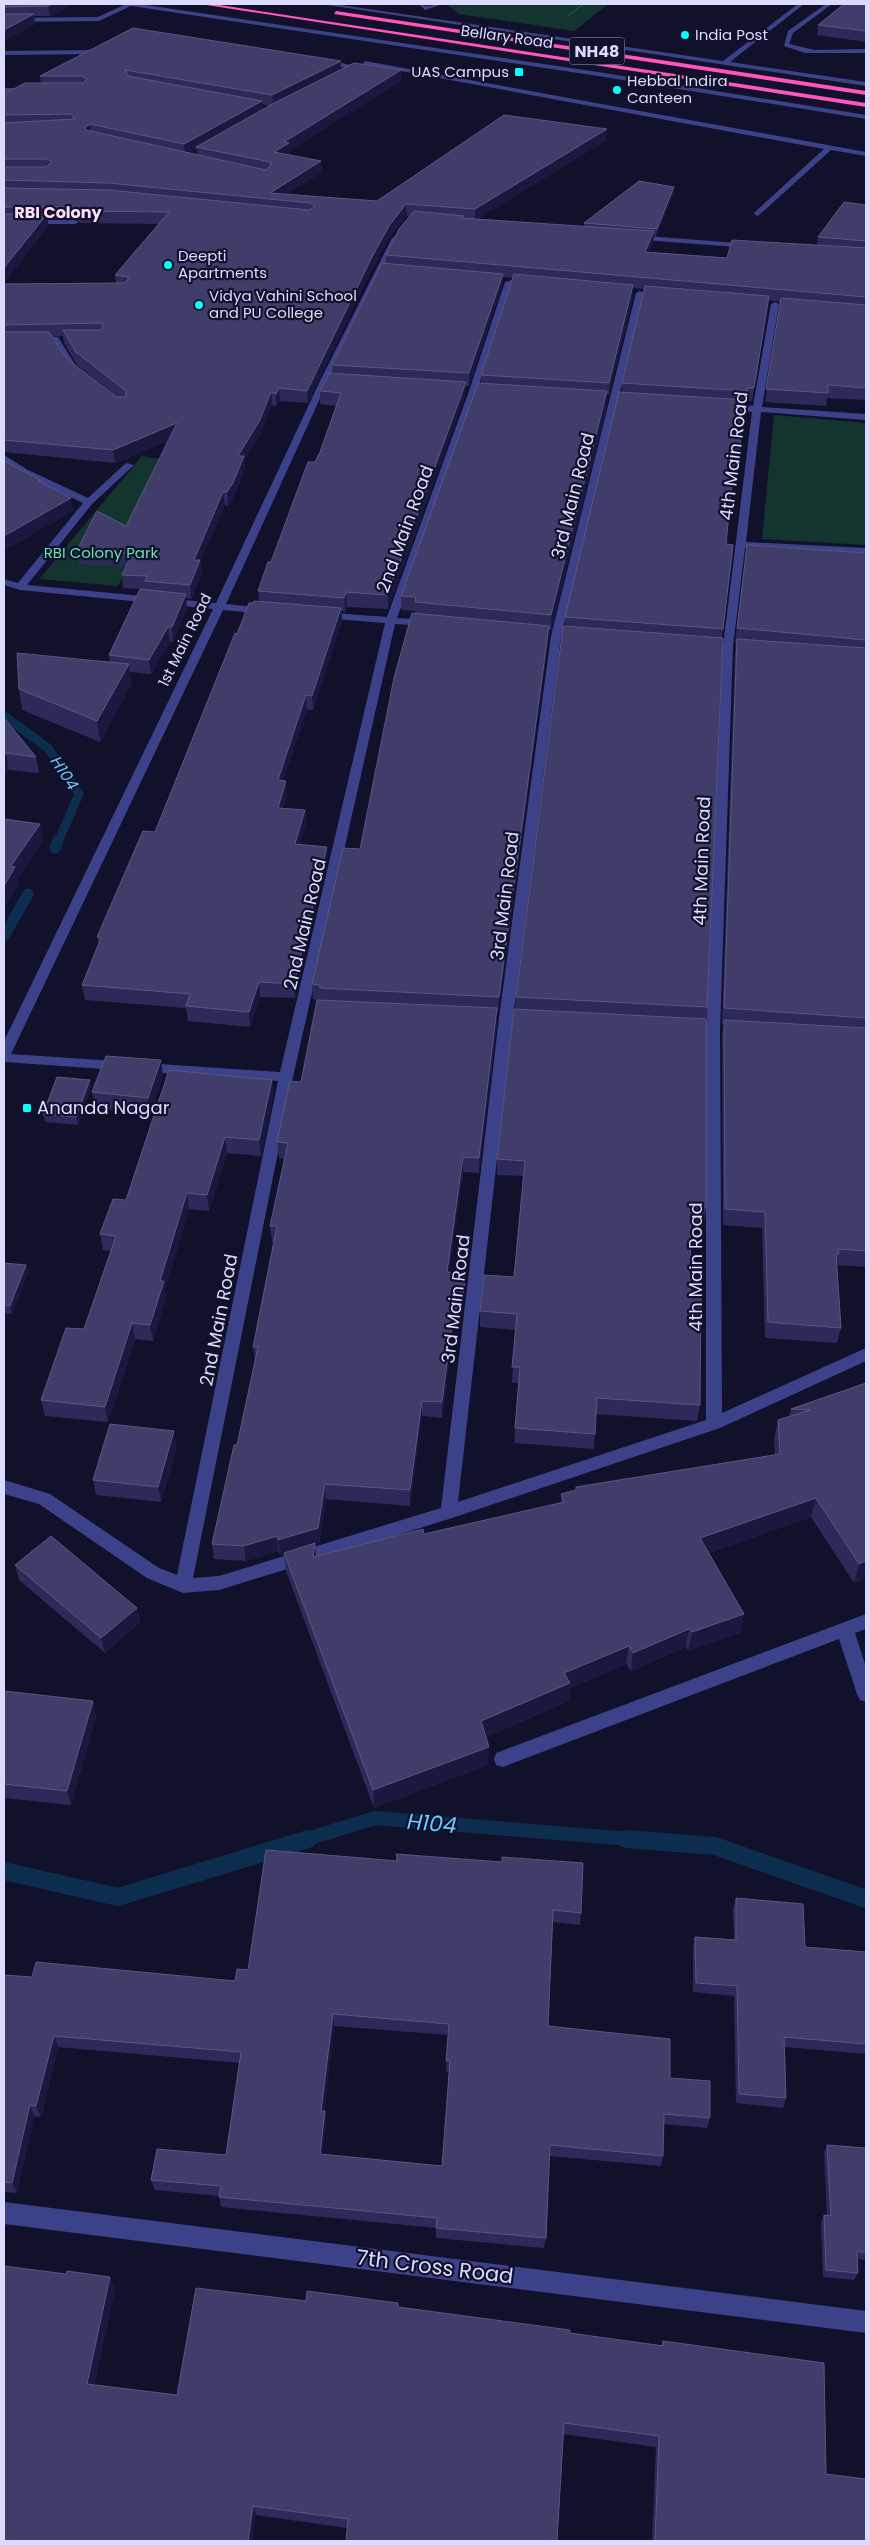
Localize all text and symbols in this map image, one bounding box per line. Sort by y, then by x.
street label: Bellary Road [460,20,555,53]
place label: India Post [695,24,768,45]
marker: India Post [679,29,691,41]
road number: NH48 [570,37,624,64]
place label: UAS Campus [411,61,509,82]
marker: UAS Campus [513,66,525,78]
place label: Hebbal Indira Canteen [627,70,728,108]
marker: Hebbal Indira Canteen [611,84,623,96]
district label: RBI Colony [14,201,103,224]
place label: Deepti Apartments [178,245,267,283]
marker: Deepti Apartments [162,259,174,271]
place label: Vidya Vahini School and PU College [209,285,357,323]
marker: Vidya Vahini School and PU College [193,299,205,311]
street label: 4th Main Road [713,390,754,522]
street label: 3rd Main Road [545,430,600,562]
street label: 2nd Main Road [370,462,439,596]
park label: RBI Colony Park [44,542,159,563]
street label: 1st Main Road [153,590,216,690]
water label: H104 [45,752,84,795]
street label: 4th Main Road [687,796,716,926]
street label: 3rd Main Road [484,830,525,962]
street label: 2nd Main Road [277,856,332,992]
place label: Ananda Nagar [37,1095,170,1120]
marker: Ananda Nagar [21,1102,33,1114]
street label: 4th Main Road [683,1202,708,1332]
street label: 3rd Main Road [435,1233,476,1365]
street label: 2nd Main Road [193,1252,244,1388]
water label: H104 [406,1806,458,1841]
street label: 7th Cross Road [355,2242,515,2291]

